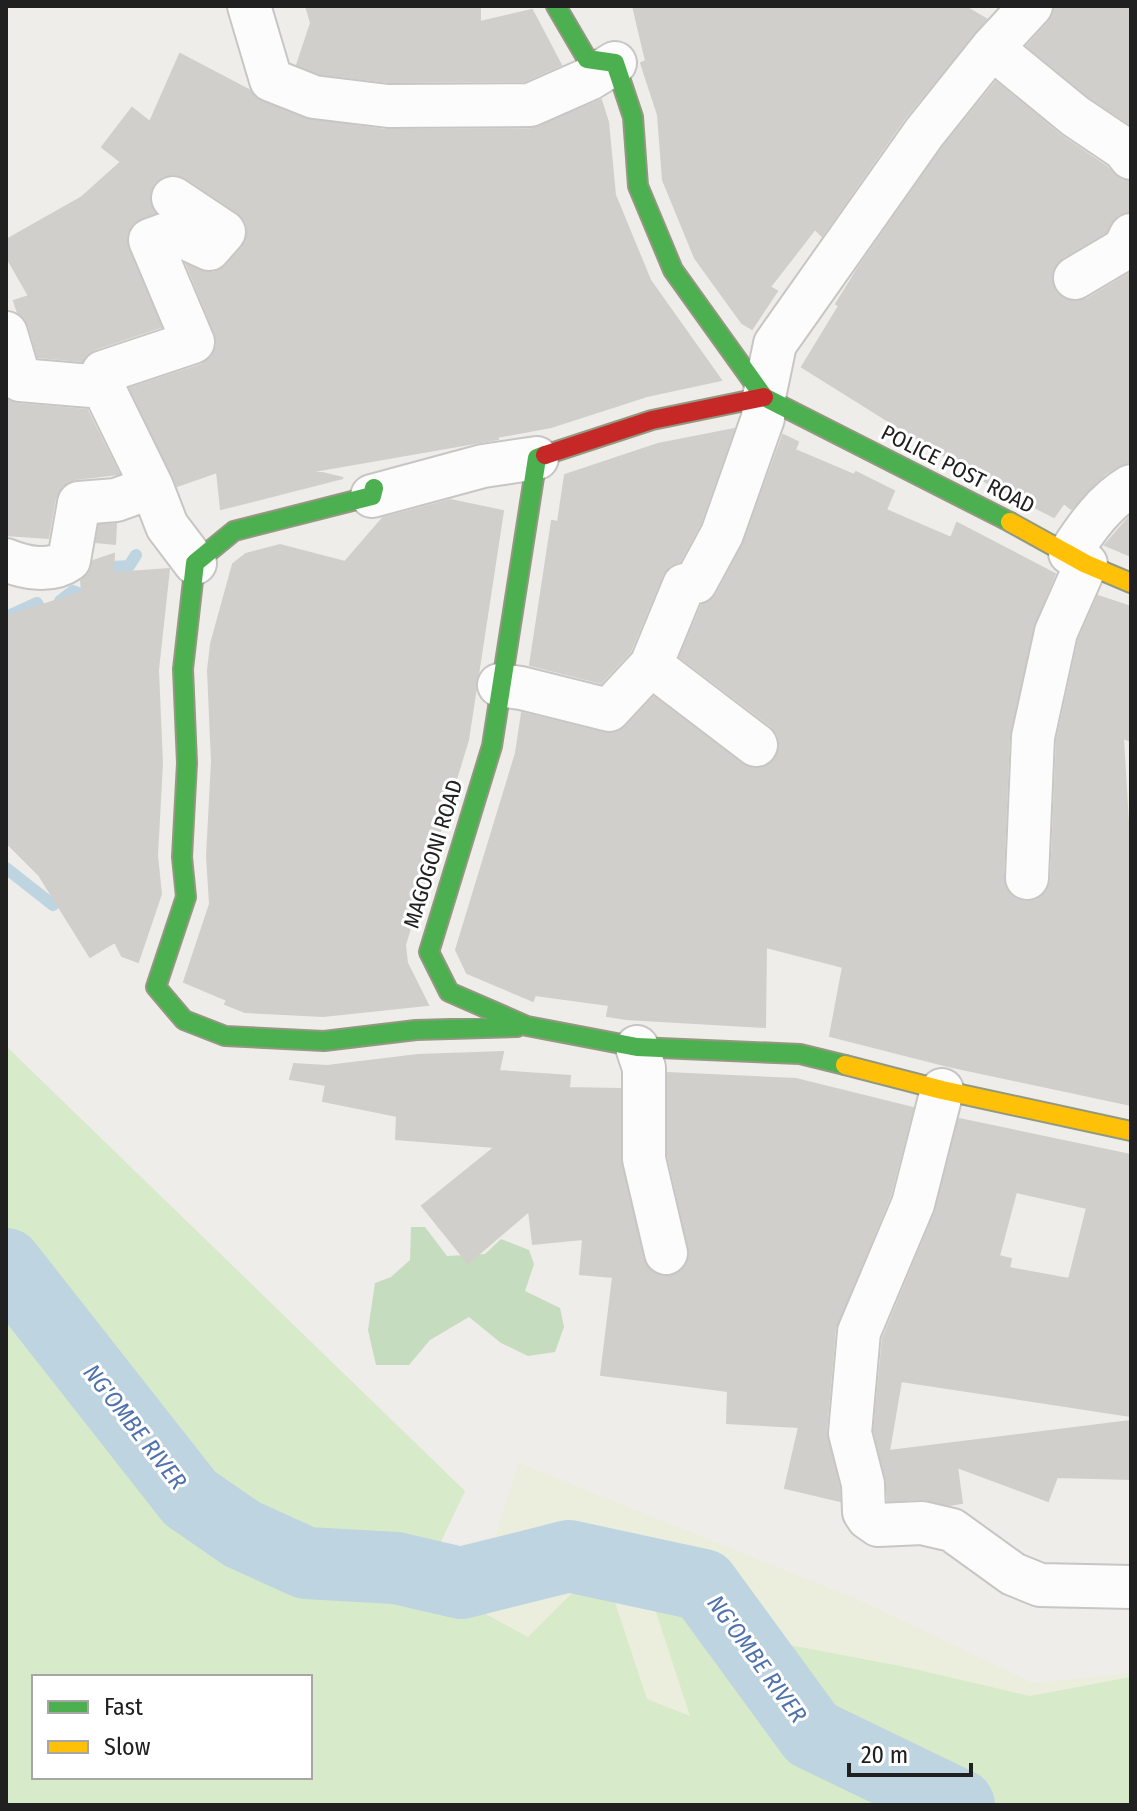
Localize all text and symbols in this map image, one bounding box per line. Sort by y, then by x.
street label: POLICE POST ROAD [877,419,1039,519]
street label: MAGOGONI ROAD [398,776,468,932]
water label: NG'OMBE RIVER [78,1359,192,1495]
water label: NG'OMBE RIVER [701,1590,813,1728]
legend [32,1675,312,1779]
text: Fast [104,1693,143,1721]
scale bar [849,1727,971,1777]
text: Slow [104,1733,151,1761]
text: 20 m [861,1741,908,1769]

